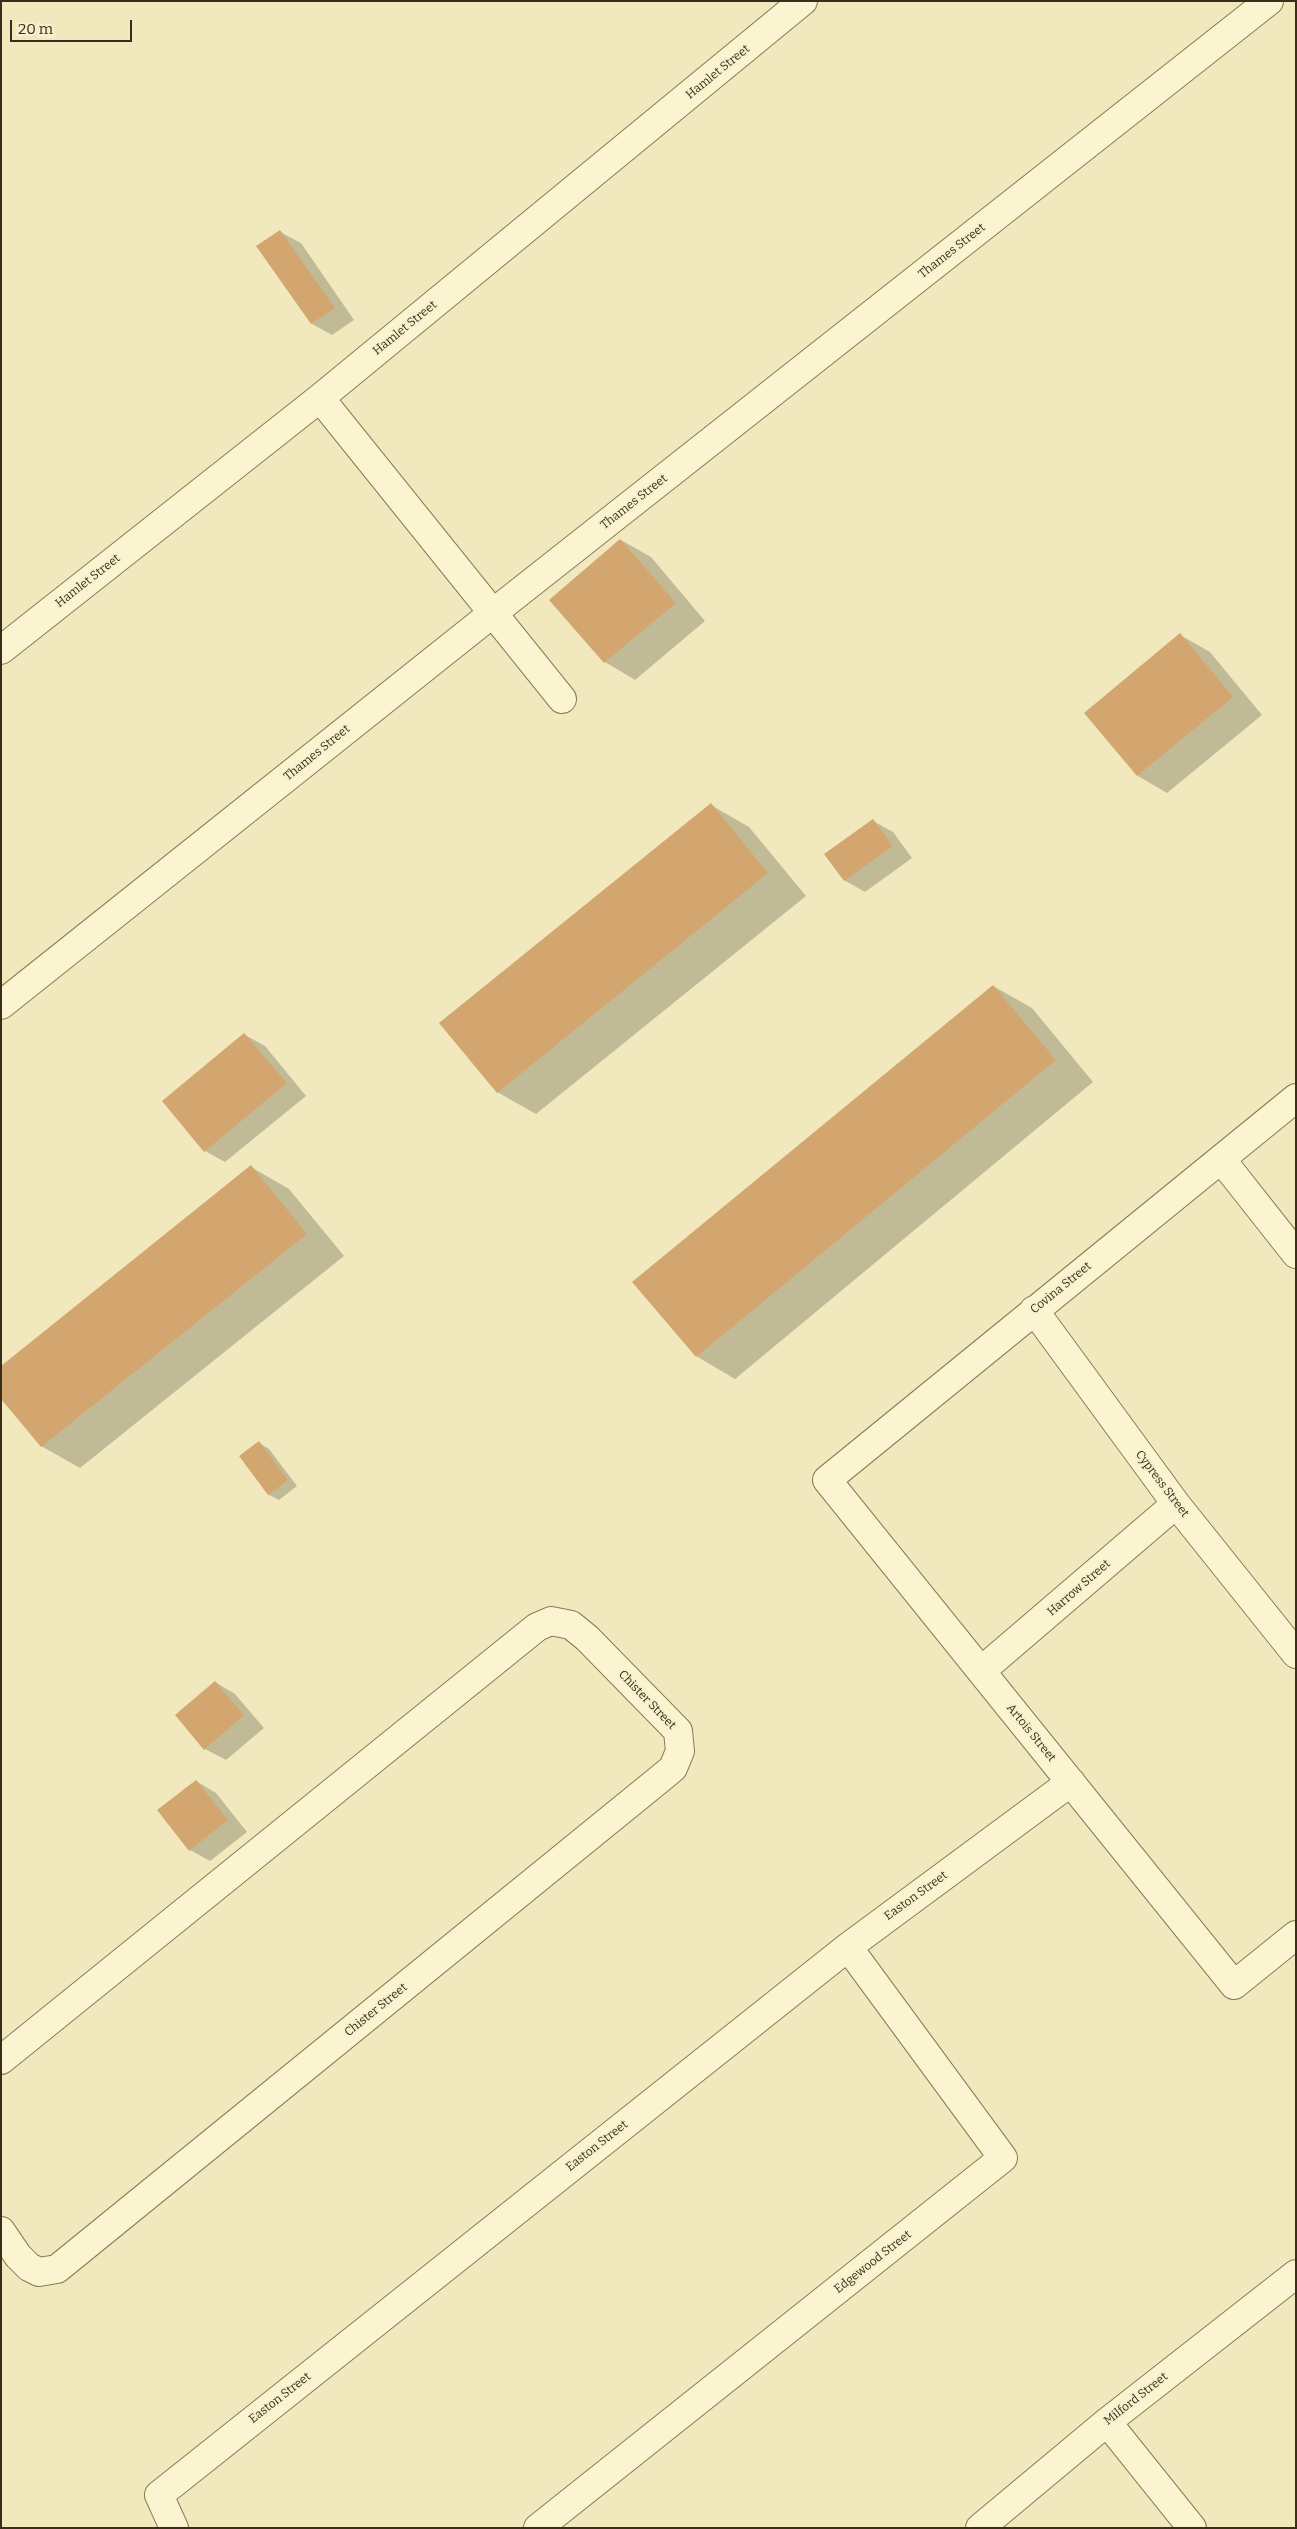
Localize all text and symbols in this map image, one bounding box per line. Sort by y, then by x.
scale bar [12,10,135,42]
text: 20 m [18,20,53,38]
street label: Hamlet Street [683,42,753,102]
street label: Thames Street [916,220,988,282]
street label: Hamlet Street [370,298,440,358]
street label: Thames Street [598,471,670,533]
street label: Hamlet Street [53,551,123,611]
street label: Thames Street [281,722,353,784]
street label: Covina Street [1028,1259,1094,1317]
street label: Cypress Street [1132,1448,1192,1520]
street label: Harrow Street [1045,1557,1113,1619]
street label: Chister Street [615,1667,679,1733]
street label: Artois Street [1003,1701,1059,1765]
street label: Easton Street [882,1868,950,1924]
street label: Chister Street [342,1980,410,2040]
street label: Easton Street [563,2117,631,2175]
street label: Edgewood Street [832,2227,914,2297]
street label: Easton Street [246,2369,314,2427]
street label: Milford Street [1101,2370,1171,2428]

